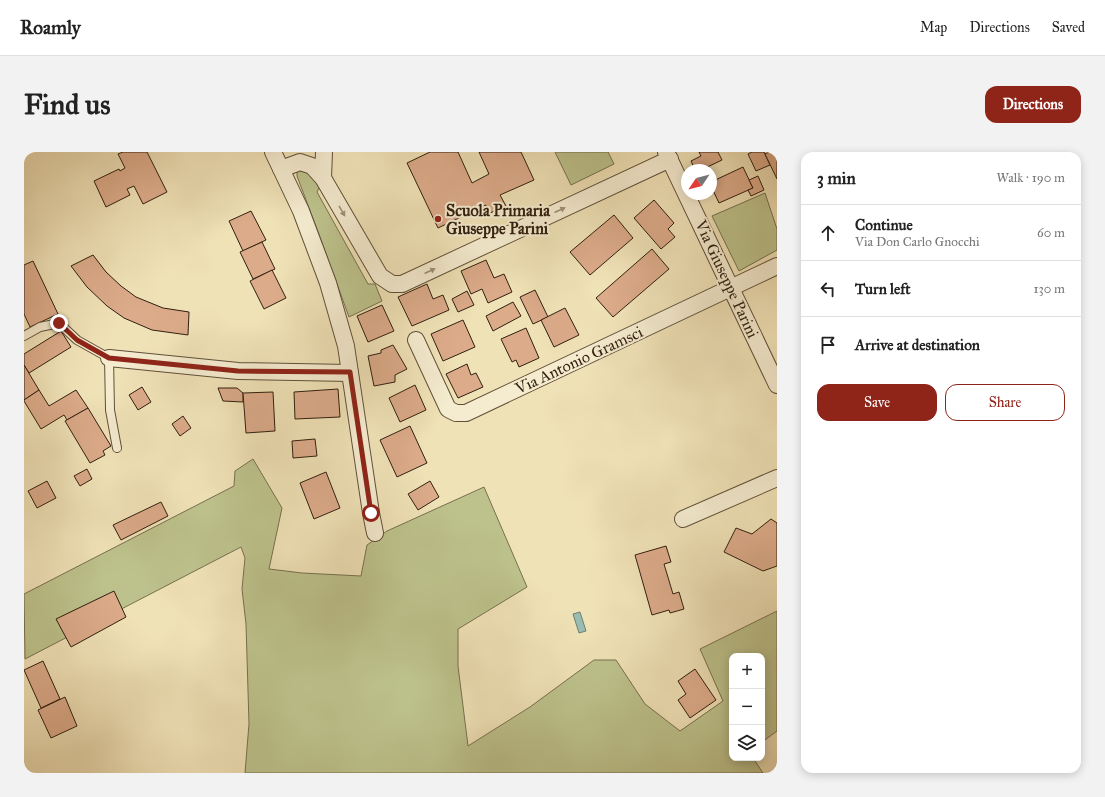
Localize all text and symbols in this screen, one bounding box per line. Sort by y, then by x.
text: Roamly [20,16,81,39]
text: Map [920,19,947,36]
text: Directions [969,19,1030,36]
text: Saved [1052,19,1085,36]
button: Directions [985,86,1081,123]
text: Find us [24,87,110,122]
north arrow [681,164,717,200]
text: 3 min [817,168,856,189]
text: Walk · 190 m [996,170,1065,186]
place label: Scuola Primaria Giuseppe Parini [446,201,551,239]
one-way arrow [339,205,346,217]
one-way arrow [554,207,566,213]
marker: Scuola Primaria Giuseppe Parini [433,214,443,224]
street label: Via Giuseppe Parini [691,216,763,342]
text: Continue [855,216,913,234]
icon: ahead [817,222,839,244]
text: 60 m [1037,225,1065,241]
text: Via Don Carlo Gnocchi [855,234,980,250]
one-way arrow [424,268,435,274]
icon: left [817,278,839,300]
text: Turn left [855,280,911,298]
text: 130 m [1033,281,1065,297]
route end [50,314,68,332]
street label: Via Antonio Gramsci [511,322,646,398]
icon: arrive [817,334,839,356]
text: Arrive at destination [855,336,980,354]
button: Save [817,384,937,421]
button: Share [945,384,1065,421]
route start [362,504,380,522]
map controls [729,653,765,761]
button: + [729,653,765,689]
button: − [729,689,765,725]
button: layers [729,725,765,761]

